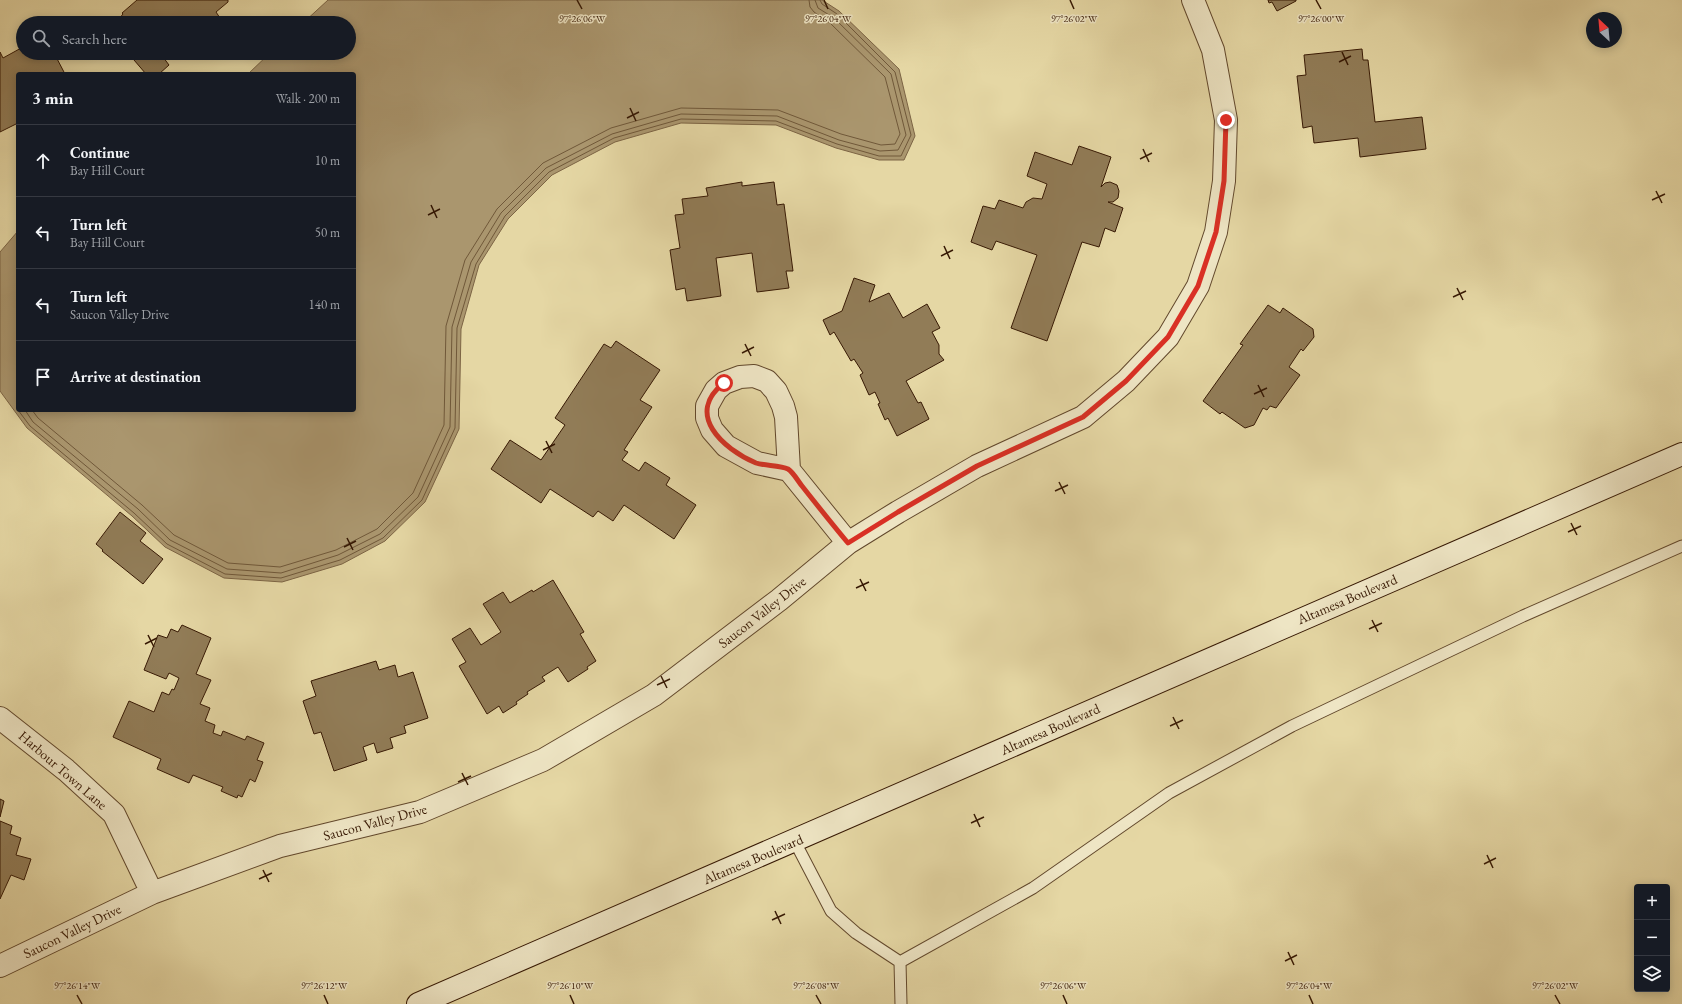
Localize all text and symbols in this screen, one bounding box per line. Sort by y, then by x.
text: 97°26'06"W [559,12,606,25]
text: 97°26'04"W [805,12,852,25]
text: 97°26'02"W [1051,12,1098,25]
text: 97°26'00"W [1298,12,1345,25]
north arrow [1586,12,1622,48]
search box [16,16,356,60]
icon: search [30,27,52,49]
text: Search here [62,29,127,48]
text: 3 min [32,87,73,109]
text: Walk · 200 m [276,90,340,107]
route end [1217,111,1235,129]
text: Continue [70,143,130,162]
icon: ahead [32,150,54,172]
text: 10 m [315,152,340,169]
text: Bay Hill Court [70,162,144,179]
text: Turn left [70,215,127,234]
icon: left [32,222,54,244]
text: 50 m [315,224,340,241]
text: Bay Hill Court [70,234,144,251]
text: Turn left [70,287,127,306]
icon: left [32,294,54,316]
text: 140 m [309,296,340,313]
text: Saucon Valley Drive [70,306,169,323]
icon: arrive [32,366,54,388]
text: Arrive at destination [70,367,201,386]
route start [715,374,733,392]
street label: Altamesa Boulevard [1293,569,1401,629]
street label: Saucon Valley Drive [714,572,810,652]
street label: Altamesa Boulevard [997,699,1103,759]
street label: Harbour Town Lane [15,727,111,814]
street label: Saucon Valley Drive [321,799,429,844]
street label: Altamesa Boulevard [699,829,807,889]
map controls [1634,884,1670,992]
button: + [1634,884,1670,920]
street label: Saucon Valley Drive [20,899,124,962]
button: − [1634,920,1670,956]
button: layers [1634,956,1670,992]
text: 97°26'14"W [54,979,101,992]
text: 97°26'12"W [301,979,348,992]
text: 97°26'10"W [547,979,594,992]
text: 97°26'08"W [793,979,840,992]
text: 97°26'06"W [1040,979,1087,992]
text: 97°26'04"W [1286,979,1333,992]
text: 97°26'02"W [1532,979,1579,992]

